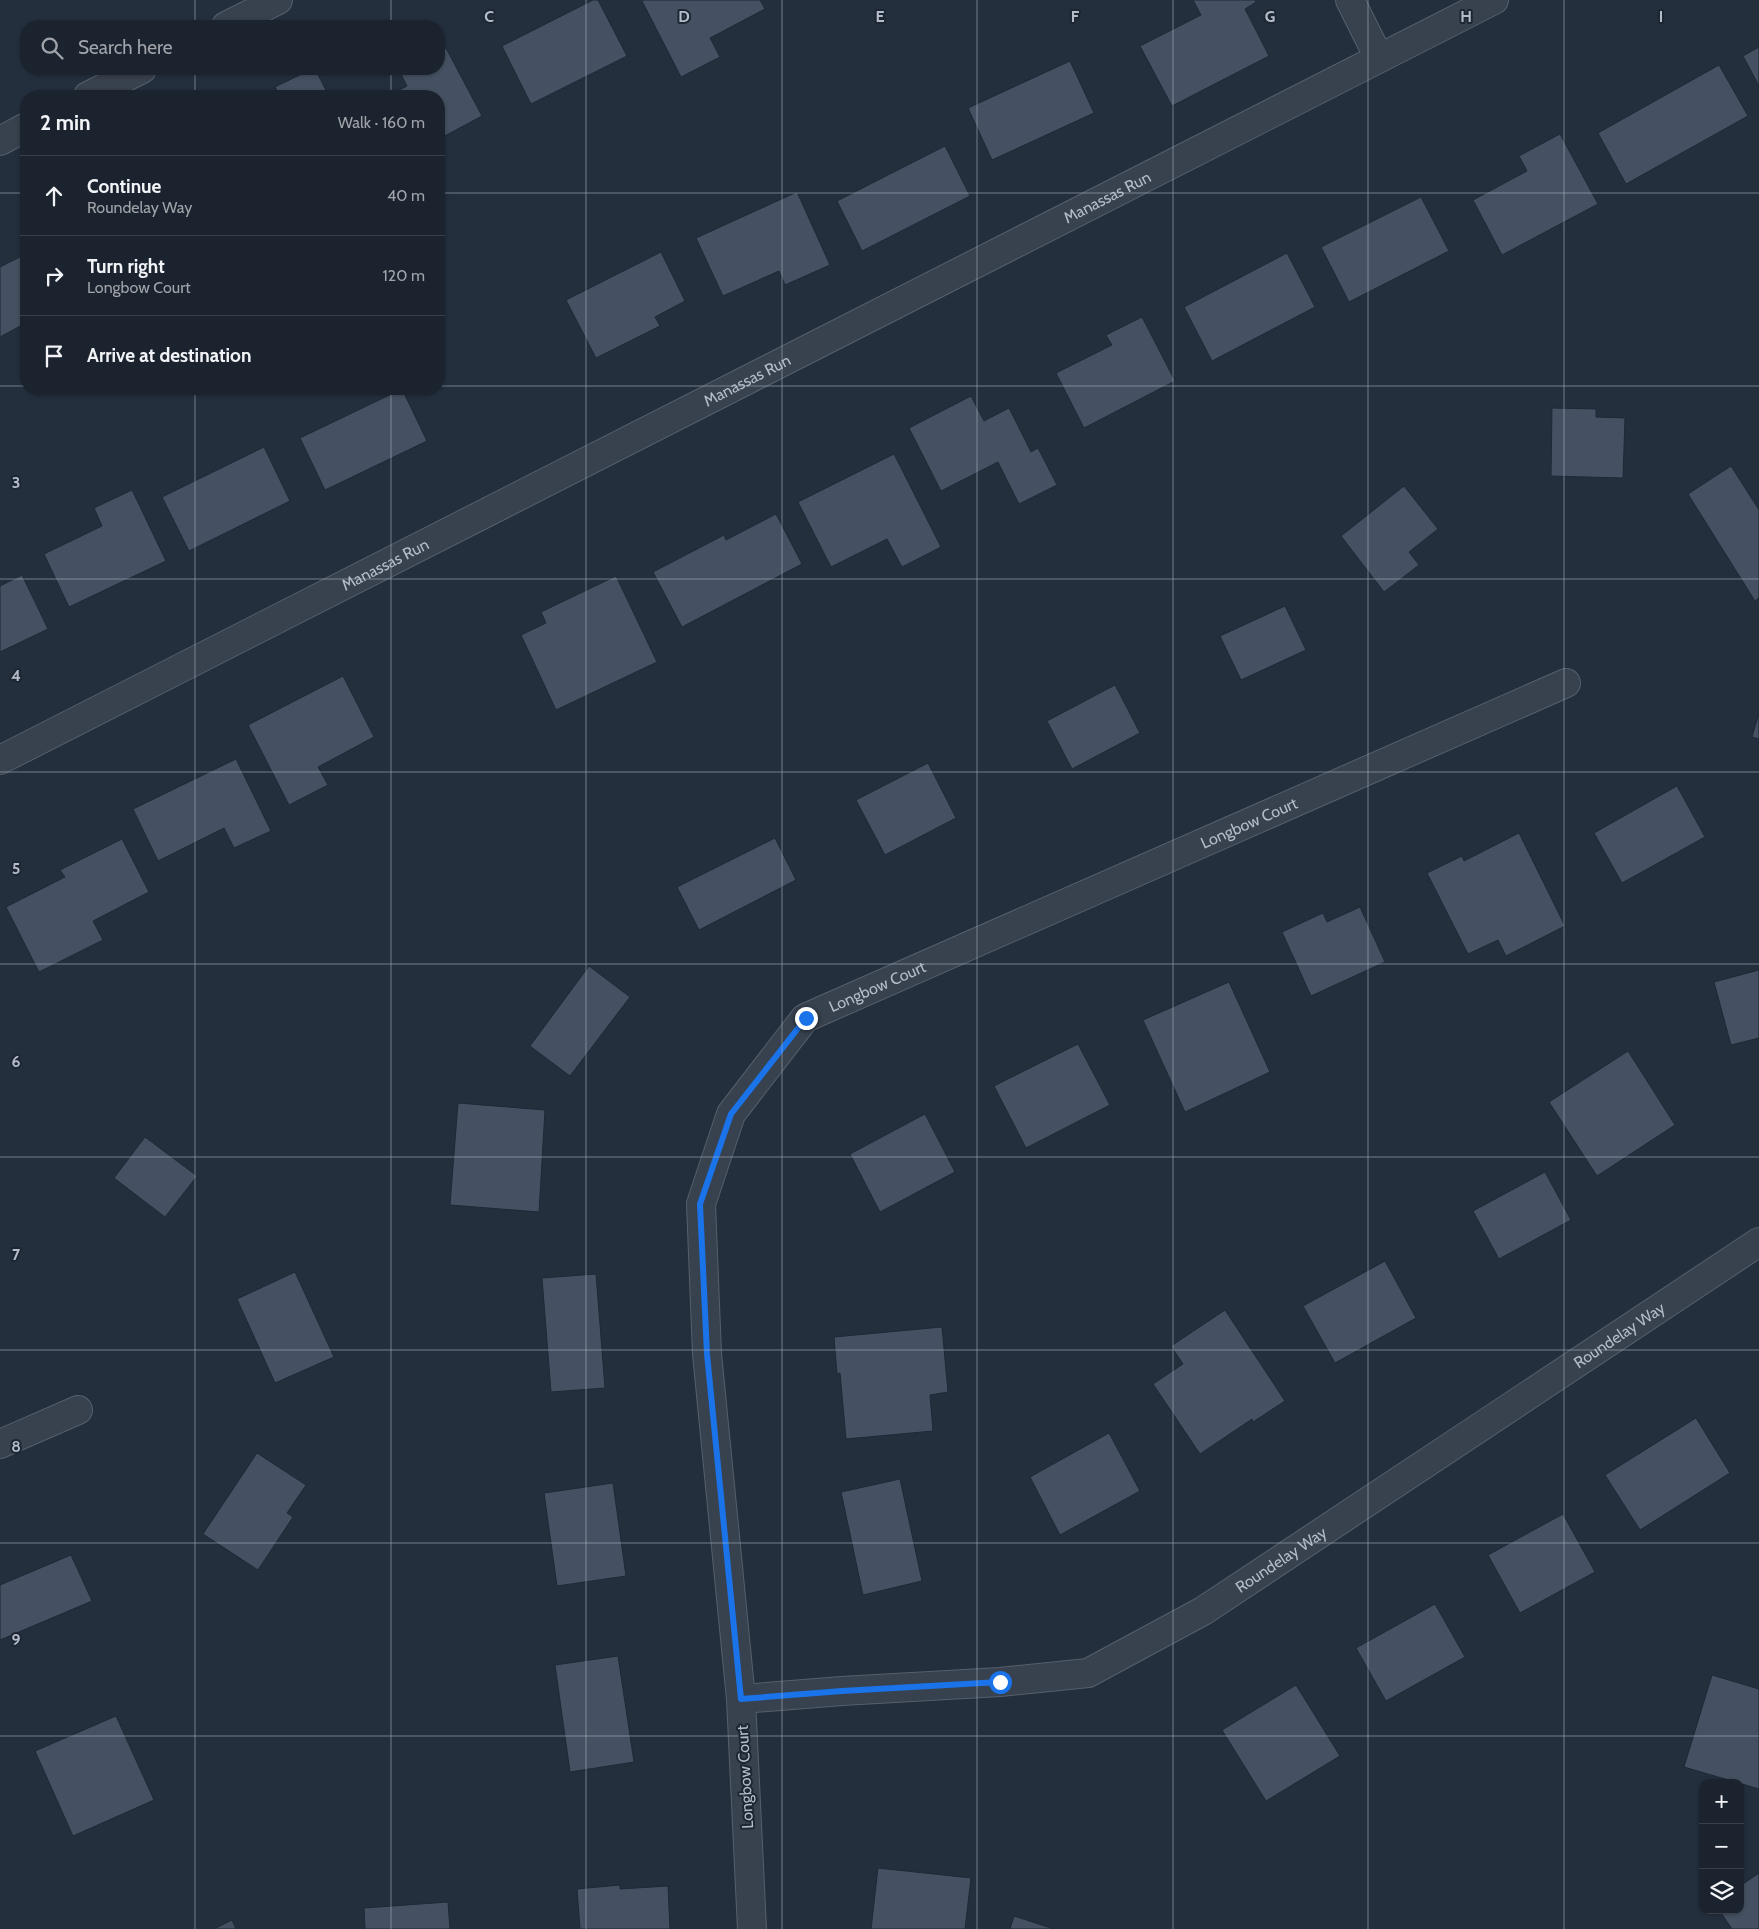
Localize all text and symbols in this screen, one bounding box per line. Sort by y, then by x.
text: C [484,7,494,26]
text: D [678,7,690,26]
text: E [875,7,885,26]
text: F [1071,7,1080,26]
text: G [1265,7,1275,26]
text: H [1460,7,1472,26]
text: I [1659,7,1663,26]
search box [20,20,445,75]
icon: search [38,34,66,62]
text: Search here [78,36,172,59]
text: 2 min [40,110,91,135]
text: Walk · 160 m [338,113,425,132]
street label: Manassas Run [1060,167,1154,227]
text: Continue [87,175,161,198]
icon: ahead [40,182,68,210]
text: 40 m [387,186,425,205]
text: Roundelay Way [87,198,192,217]
text: Turn right [87,255,165,278]
icon: right [40,262,68,290]
text: 120 m [383,266,425,285]
text: Longbow Court [87,278,191,297]
icon: arrive [40,342,68,370]
text: Arrive at destination [87,344,251,367]
street label: Manassas Run [700,350,794,410]
text: 3 [12,473,20,492]
street label: Manassas Run [338,534,432,594]
text: 4 [11,666,21,685]
street label: Longbow Court [1197,793,1301,852]
text: 5 [12,859,20,878]
street label: Longbow Court [826,956,929,1016]
route end [795,1007,818,1030]
text: 6 [12,1052,21,1071]
text: 7 [12,1245,21,1264]
street label: Roundelay Way [1570,1298,1668,1372]
text: 8 [11,1437,21,1456]
street label: Roundelay Way [1232,1522,1330,1596]
text: 9 [12,1630,21,1649]
route start [989,1671,1012,1694]
street label: Longbow Court [733,1724,757,1829]
map controls [1699,1779,1744,1914]
button: + [1699,1779,1744,1824]
button: − [1699,1824,1744,1869]
button: layers [1699,1869,1744,1914]

